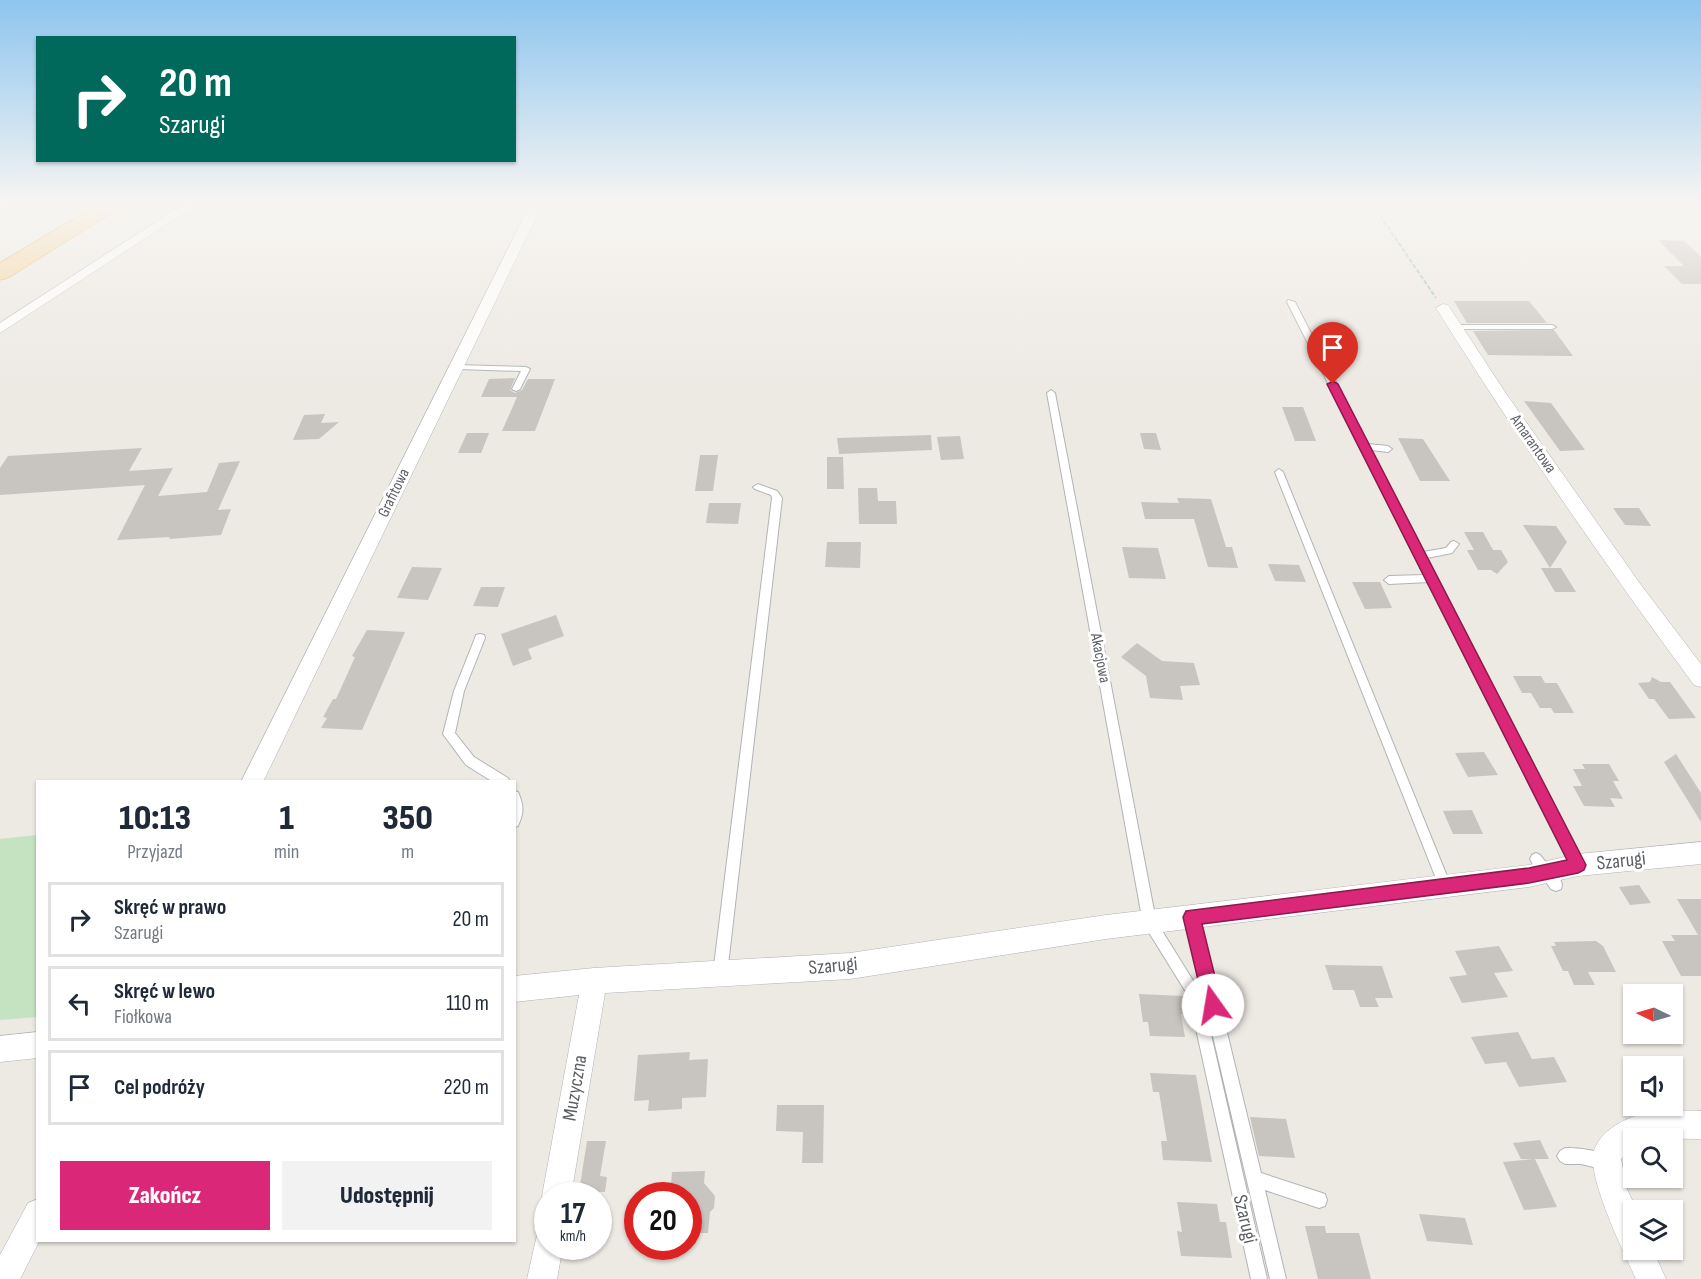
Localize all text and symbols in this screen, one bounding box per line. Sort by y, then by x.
text: 20 m [159,58,232,109]
icon: right [60,60,138,138]
text: Szarugi [159,109,225,141]
pin [1307,322,1358,384]
icon: arrive [1316,331,1349,364]
street label: Amarantowa [1505,410,1560,477]
street label: Grafitowa [374,466,414,520]
street label: Akacjowa [1086,631,1114,684]
text: 10:13 [119,797,191,840]
text: 1 [279,797,294,840]
text: 350 [382,797,433,840]
text: Przyjazd [127,840,183,864]
text: min [274,840,299,864]
text: m [401,840,414,864]
street label: Szarugi [1595,846,1647,876]
text: Skręć w prawo [114,894,226,921]
icon: right [63,903,96,936]
text: 20 m [453,906,489,933]
text: Szarugi [114,921,163,945]
street label: Szarugi [807,952,859,980]
position arrow [1181,973,1245,1037]
text: Skręć w lewo [114,978,215,1005]
north arrow [1623,984,1683,1044]
map controls [1623,984,1683,1260]
icon: left [63,987,96,1020]
text: 110 m [446,990,489,1017]
text: Fiołkowa [114,1005,172,1029]
street label: Muzyczna [557,1053,593,1123]
button: sound [1623,1056,1683,1116]
icon: arrive [63,1071,96,1104]
text: Cel podróży [114,1074,205,1101]
text: 220 m [443,1074,489,1101]
button: search [1623,1128,1683,1188]
button: Zakończ [60,1161,270,1230]
button: Udostępnij [282,1161,492,1230]
speed limit sign: 20 [624,1182,702,1260]
street label: Szarugi [1228,1192,1262,1246]
text: 17 [561,1196,585,1232]
button: layers [1623,1200,1683,1260]
text: km/h [560,1227,586,1246]

